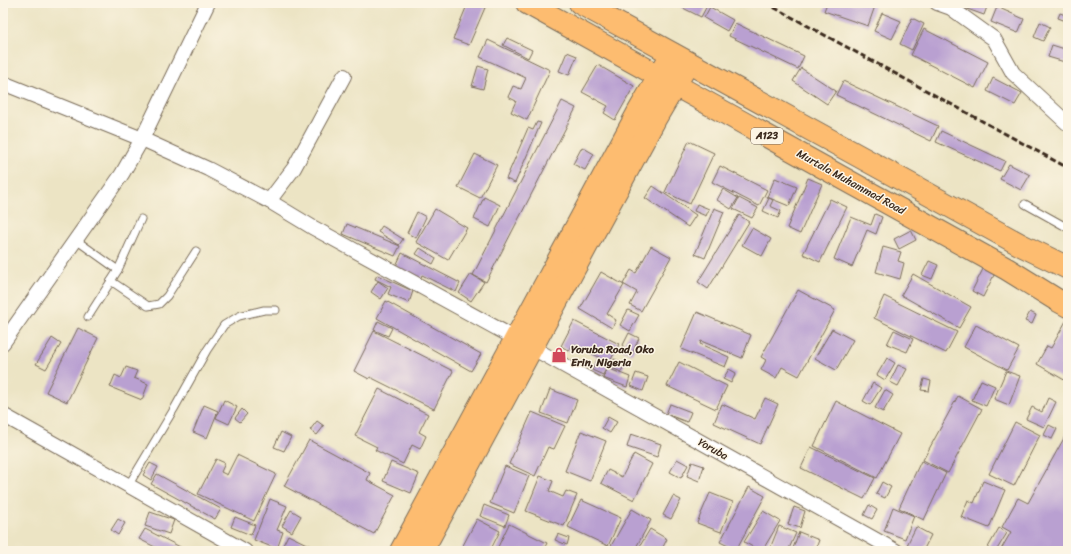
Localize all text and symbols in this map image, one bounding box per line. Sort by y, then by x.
road number: A123 [751,128,783,144]
street label: Murtala Muhammad Road [793,144,910,220]
place label: Yoruba Road, Oko Erin, Nigeria [571,340,655,372]
shop icon: Yoruba Road, Oko Erin, Nigeria [550,346,568,364]
street label: Yoruba [694,433,732,465]

